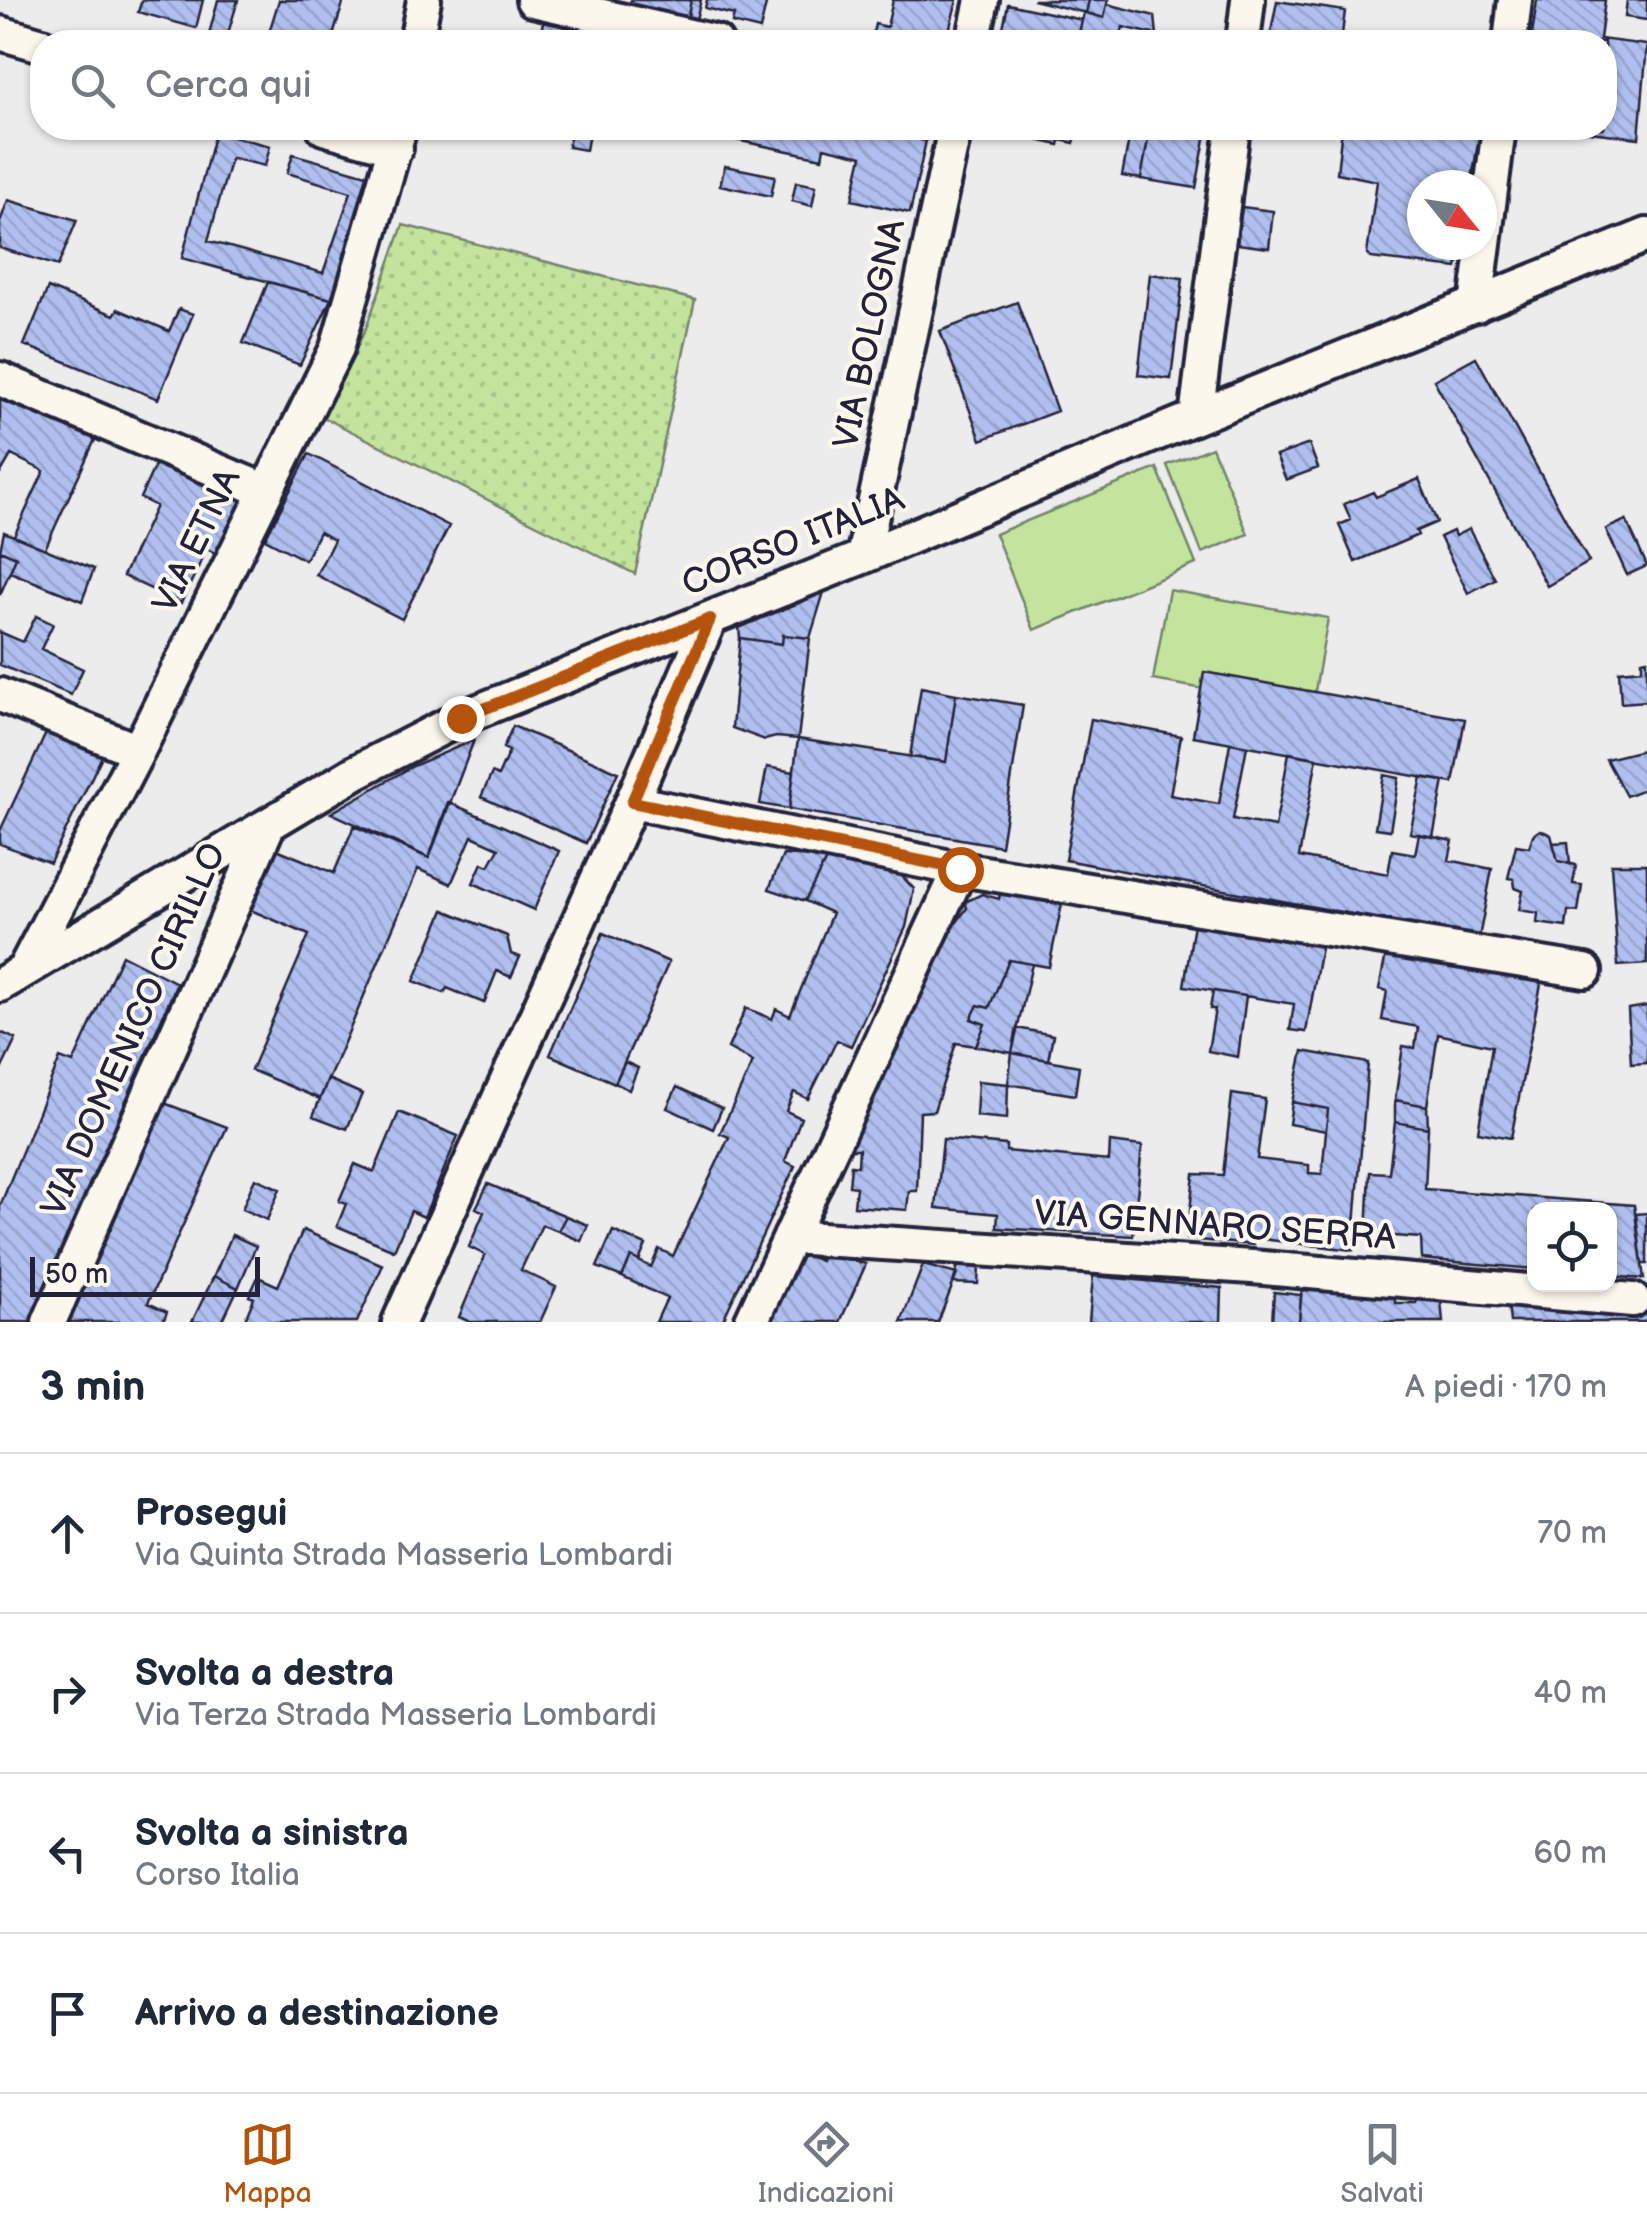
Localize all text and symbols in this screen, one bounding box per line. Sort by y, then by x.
search box [30,30,1617,140]
icon: search [65,58,120,113]
text: Cerca qui [145,63,312,108]
north arrow [1407,170,1497,260]
street label: VIA BOLOGNA [825,215,915,453]
street label: VIA ETNA [144,461,251,620]
street label: CORSO ITALIA [676,478,911,606]
route end [439,696,485,742]
street label: VIA DOMENICO CIRILLO [32,837,236,1223]
route start [938,847,984,893]
street label: VIA GENNARO SERRA [1033,1192,1398,1260]
map controls [1527,1202,1617,1292]
button: locate [1527,1202,1617,1292]
scale bar [30,1252,260,1296]
text: 50 m [45,1258,108,1291]
text: 3 min [40,1362,145,1413]
text: A piedi · 170 m [1405,1368,1607,1407]
text: Prosegui [135,1491,287,1536]
icon: ahead [40,1506,95,1561]
text: 70 m [1537,1514,1607,1553]
text: Via Quinta Strada Masseria Lombardi [135,1536,673,1575]
text: Svolta a destra [135,1651,394,1696]
icon: right [40,1666,95,1721]
text: 40 m [1534,1674,1607,1713]
text: Via Terza Strada Masseria Lombardi [135,1696,657,1735]
text: Svolta a sinistra [135,1811,409,1856]
icon: left [40,1826,95,1881]
text: 60 m [1534,1834,1607,1873]
text: Corso Italia [135,1856,300,1895]
icon: arrive [40,1986,95,2041]
text: Arrivo a destinazione [135,1991,499,2036]
tab: Mappa [223,2117,312,2210]
tab: Indicazioni [758,2117,894,2210]
tab: Salvati [1341,2117,1424,2210]

